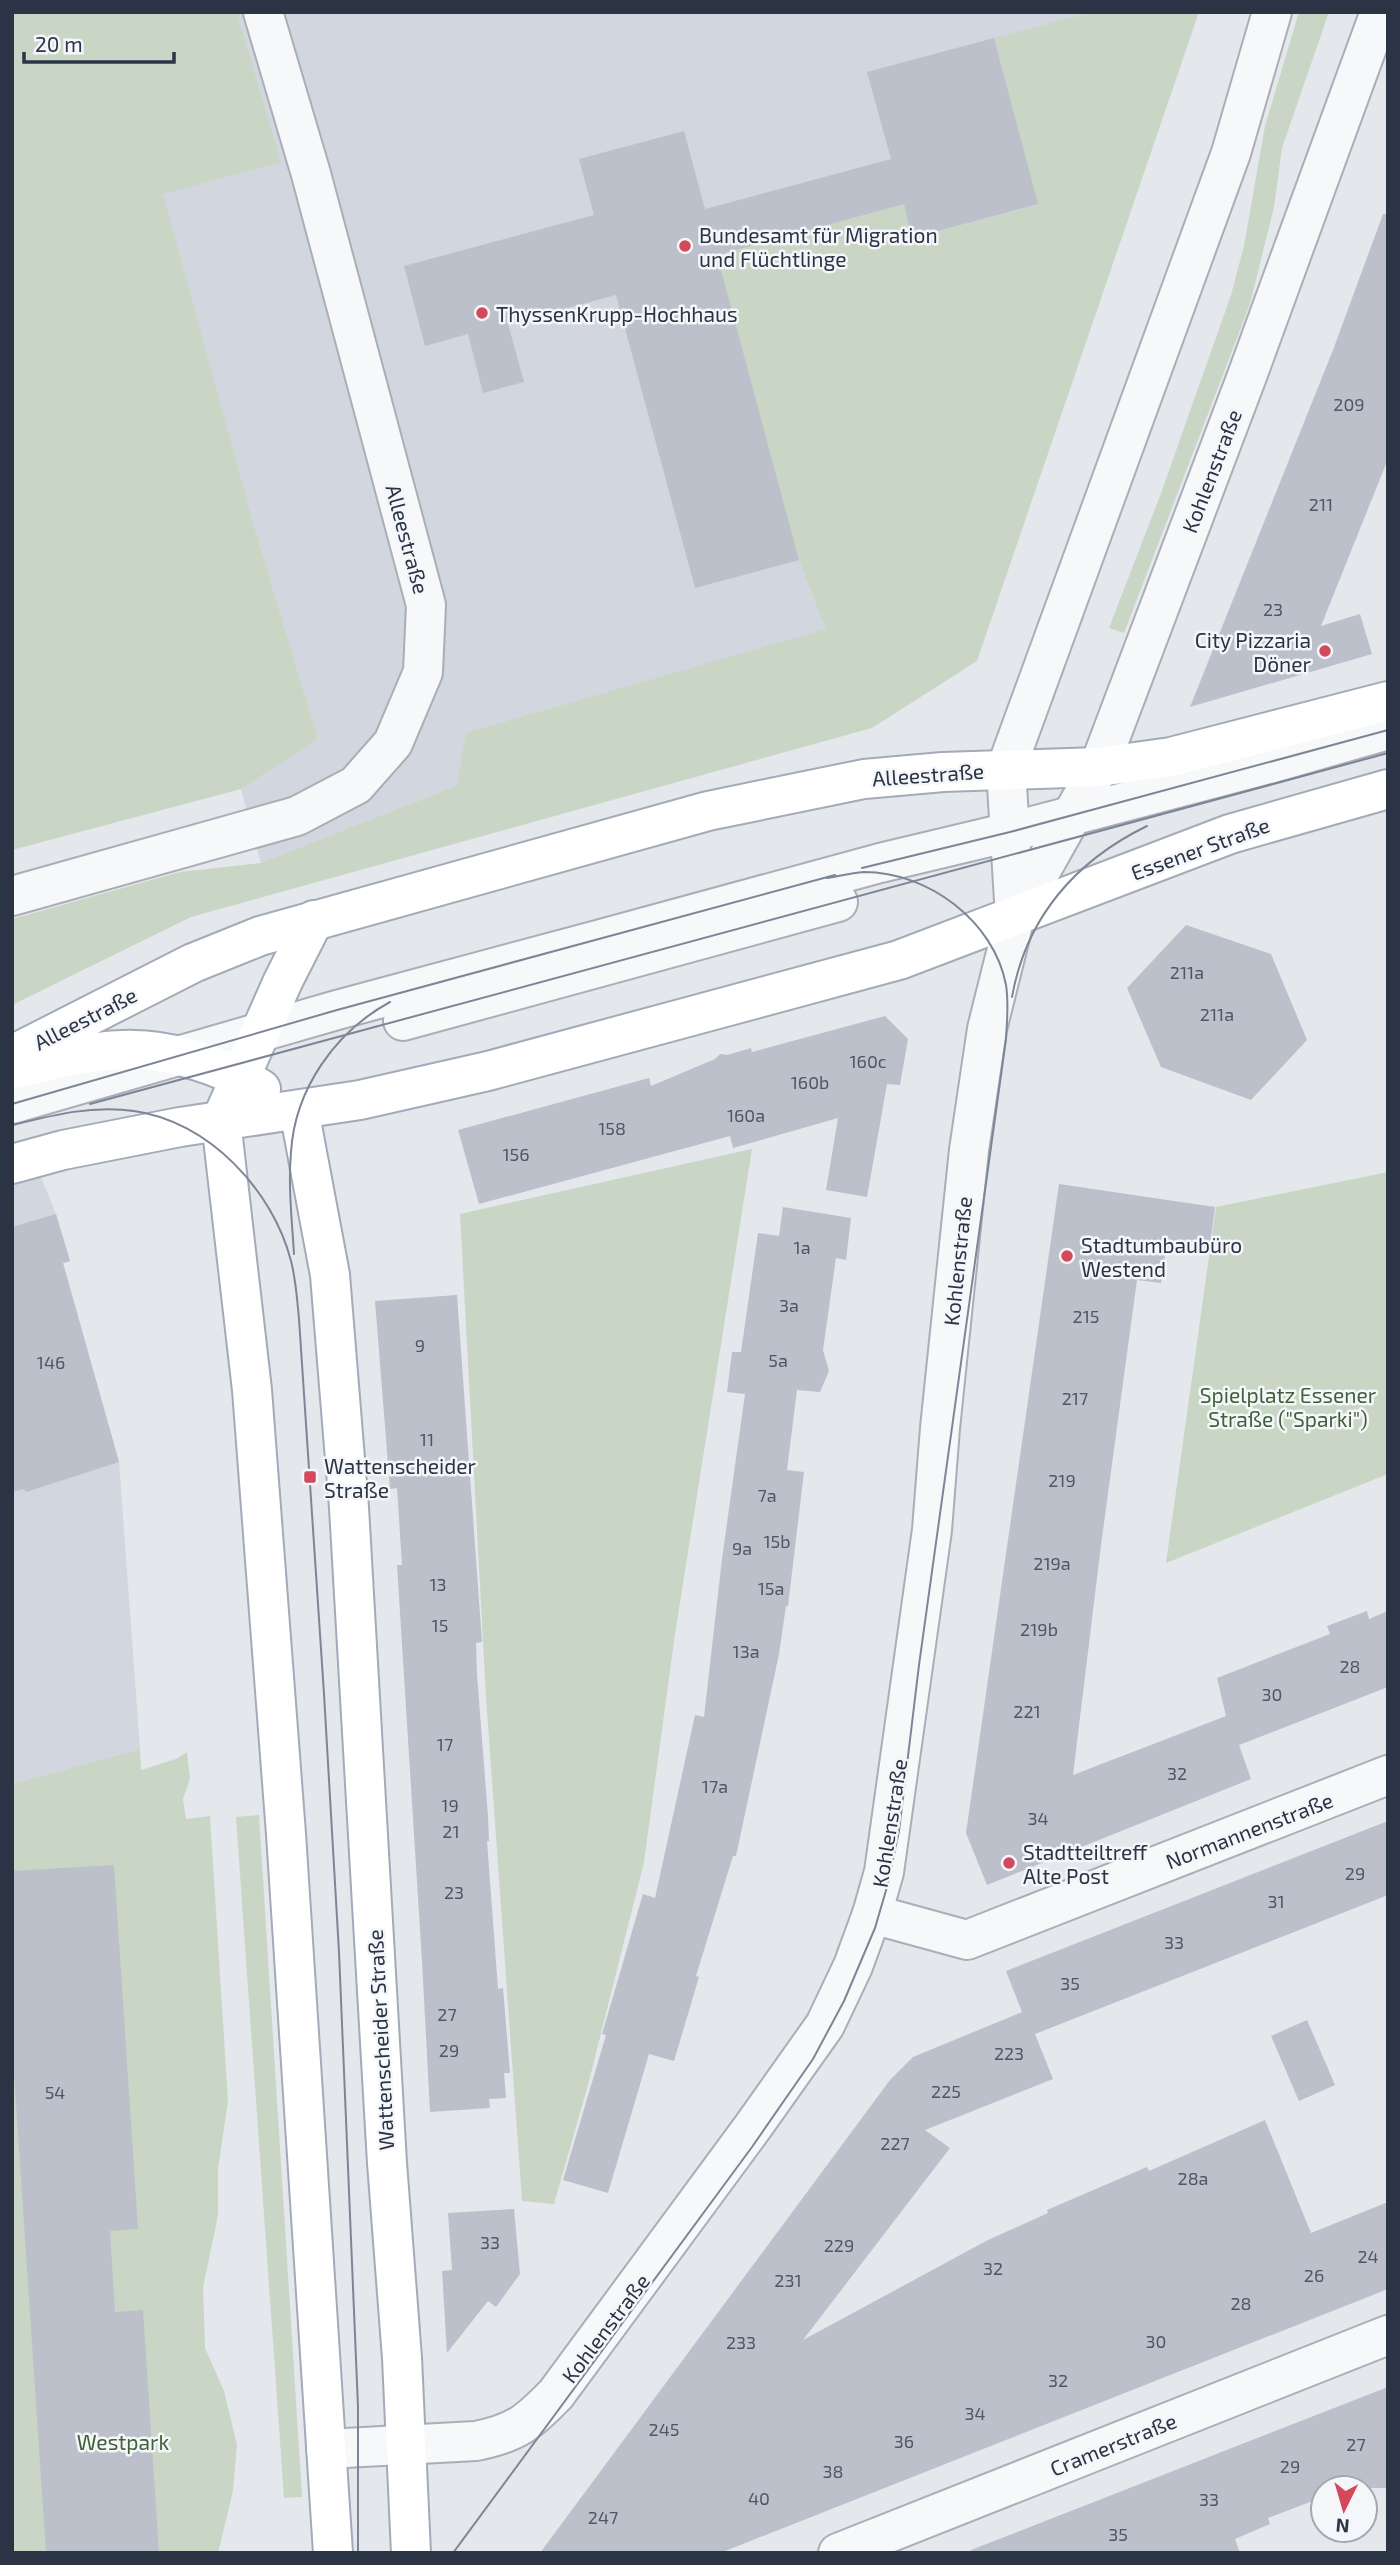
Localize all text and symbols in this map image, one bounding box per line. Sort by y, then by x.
scale bar [24,21,175,65]
text: 20 m [35,31,83,56]
place label: Bundesamt für Migration und Flüchtlinge [699,222,938,271]
marker: Bundesamt für Migration und Flüchtlinge [677,238,693,254]
place label: ThyssenKrupp-Hochhaus [496,301,738,326]
marker: ThyssenKrupp-Hochhaus [474,305,490,321]
house number: 209 [1333,393,1365,415]
street label: Kohlenstraße [1176,406,1246,536]
street label: Alleestraße [381,482,435,596]
house number: 211 [1309,493,1333,515]
house number: 23 [1263,598,1283,620]
place label: City Pizzaria Döner [1195,627,1312,676]
marker: City Pizzaria Döner [1317,643,1333,659]
street label: Alleestraße [871,758,985,790]
street label: Essener Straße [1127,811,1273,885]
house number: 211a [1170,961,1204,983]
street label: Alleestraße [29,981,141,1055]
house number: 211a [1200,1003,1234,1025]
house number: 160c [849,1050,887,1072]
house number: 160b [791,1071,829,1093]
house number: 160a [727,1104,765,1126]
house number: 158 [598,1117,626,1139]
house number: 156 [502,1143,530,1165]
street label: Kohlenstraße [938,1195,976,1327]
place label: Stadtumbaubüro Westend [1081,1232,1242,1281]
house number: 1a [793,1236,811,1258]
marker: Stadtumbaubüro Westend [1059,1248,1075,1264]
house number: 3a [779,1294,799,1316]
house number: 215 [1073,1305,1099,1327]
house number: 9 [415,1334,425,1356]
house number: 5a [768,1349,788,1371]
house number: 146 [37,1351,65,1373]
park label: Spielplatz Essener Straße ("Sparki") [1200,1382,1377,1431]
house number: 217 [1062,1387,1088,1409]
house number: 11 [420,1428,434,1450]
place label: Wattenscheider Straße [324,1453,477,1502]
marker: Wattenscheider Straße [302,1469,318,1485]
house number: 219 [1048,1469,1076,1491]
house number: 7a [757,1484,777,1506]
house number: 15b [763,1530,791,1552]
house number: 9a [732,1537,752,1559]
house number: 219a [1033,1552,1071,1574]
house number: 13 [429,1573,447,1595]
house number: 15a [758,1577,784,1599]
house number: 15 [432,1614,448,1636]
house number: 219b [1020,1618,1058,1640]
house number: 13a [732,1640,760,1662]
house number: 28 [1339,1655,1361,1677]
house number: 30 [1262,1683,1282,1705]
house number: 221 [1013,1700,1041,1722]
house number: 17 [437,1733,453,1755]
street label: Kohlenstraße [866,1757,912,1889]
house number: 32 [1167,1762,1187,1784]
house number: 17a [702,1775,728,1797]
street label: Normannenstraße [1162,1787,1336,1873]
house number: 19 [441,1794,459,1816]
house number: 34 [1027,1807,1049,1829]
house number: 21 [442,1820,460,1842]
place label: Stadtteiltreff Alte Post [1023,1839,1148,1888]
marker: Stadtteiltreff Alte Post [1001,1855,1017,1871]
house number: 29 [1345,1862,1365,1884]
house number: 23 [444,1881,464,1903]
house number: 31 [1267,1890,1285,1912]
street label: Wattenscheider Straße [362,1929,398,2151]
house number: 33 [1164,1931,1184,1953]
house number: 35 [1060,1972,1080,1994]
house number: 27 [437,2003,457,2025]
house number: 29 [439,2039,459,2061]
house number: 223 [994,2042,1024,2064]
house number: 225 [931,2080,961,2102]
house number: 54 [45,2081,65,2103]
house number: 227 [880,2132,910,2154]
house number: 28a [1178,2167,1208,2189]
house number: 33 [480,2231,500,2253]
house number: 229 [824,2234,854,2256]
house number: 24 [1357,2245,1379,2267]
house number: 32 [983,2257,1003,2279]
house number: 26 [1304,2264,1324,2286]
street label: Kohlenstraße [556,2269,654,2387]
house number: 231 [774,2269,802,2291]
house number: 28 [1230,2292,1252,2314]
house number: 30 [1146,2330,1166,2352]
house number: 233 [726,2331,756,2353]
house number: 32 [1048,2369,1068,2391]
house number: 34 [964,2402,986,2424]
street label: Cramerstraße [1046,2407,1180,2481]
house number: 245 [649,2418,679,2440]
park label: Westpark [77,2429,169,2454]
house number: 36 [894,2430,914,2452]
house number: 27 [1346,2433,1366,2455]
house number: 29 [1280,2455,1300,2477]
house number: 38 [823,2460,843,2482]
north arrow [1309,2474,1379,2544]
house number: 40 [748,2487,770,2509]
house number: 33 [1199,2488,1219,2510]
house number: 247 [588,2506,618,2528]
text: N [1335,2514,1350,2538]
house number: 35 [1108,2523,1128,2545]

